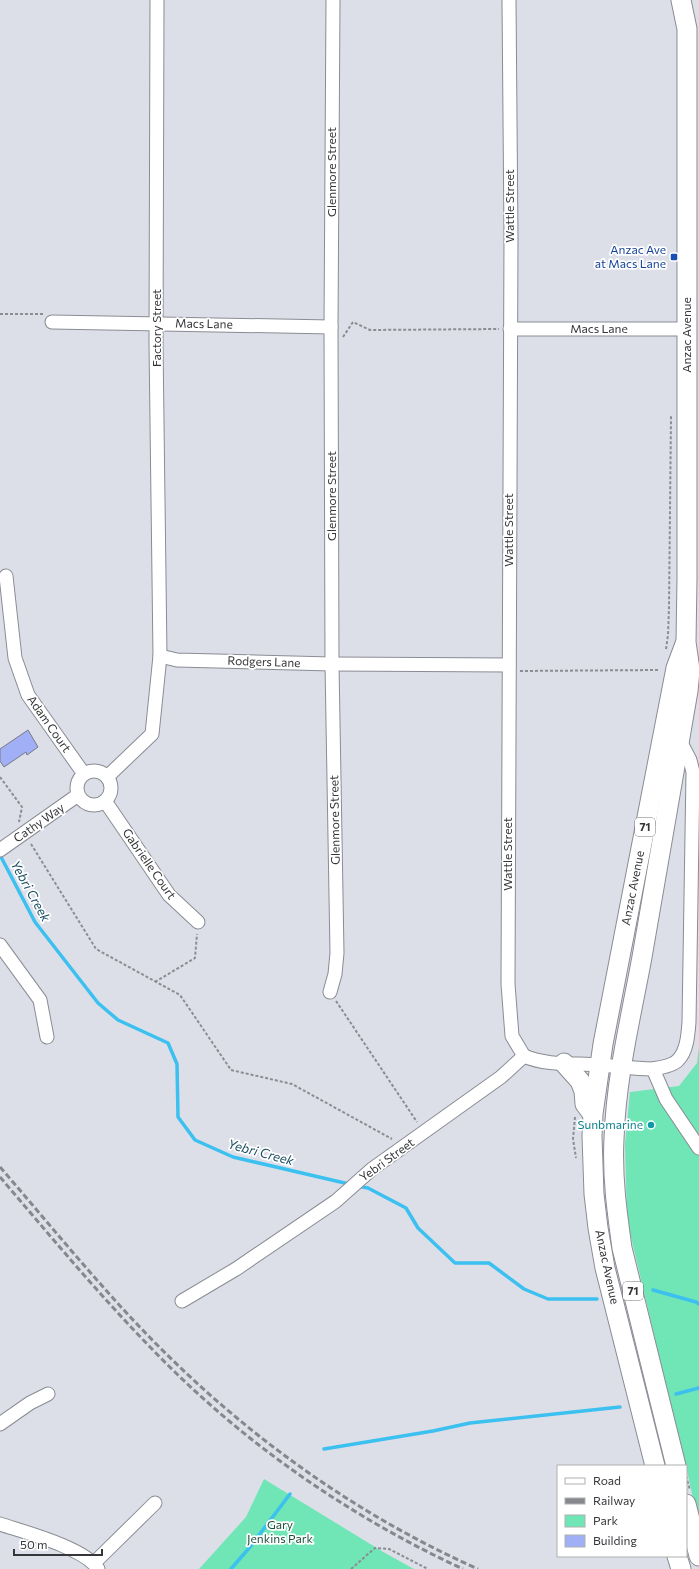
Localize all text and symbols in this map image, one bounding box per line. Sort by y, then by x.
street label: Glenmore Street [324,127,338,217]
street label: Wattle Street [502,169,516,243]
place label: Anzac Ave at Macs Lane [595,242,666,270]
marker: Anzac Ave at Macs Lane [669,252,679,262]
street label: Factory Street [149,289,163,367]
street label: Anzac Avenue [679,297,693,373]
street label: Macs Lane [175,315,233,331]
street label: Macs Lane [570,321,628,335]
street label: Glenmore Street [324,451,338,541]
street label: Wattle Street [501,493,515,567]
street label: Rodgers Lane [227,653,301,669]
street label: Adam Court [25,692,74,754]
street label: Glenmore Street [326,775,342,865]
street label: Cathy Way [10,800,66,845]
street label: Wattle Street [500,817,514,891]
road number: 71 [635,818,655,836]
street label: Gabrielle Court [120,825,179,901]
street label: Anzac Avenue [618,849,646,926]
water label: Yebri Creek [8,858,55,925]
place label: Sunbmarine [577,1117,643,1131]
marker: Sunbmarine [646,1120,656,1130]
street label: Yebri Street [356,1135,417,1184]
water label: Yebri Creek [226,1136,297,1169]
street label: Anzac Avenue [593,1228,623,1305]
road number: 71 [623,1282,643,1300]
legend [557,1465,687,1557]
text: Road [593,1473,621,1487]
text: Railway [593,1493,635,1507]
text: Park [593,1513,619,1527]
park label: Gary Jenkins Park [247,1517,314,1546]
scale bar [14,1531,102,1557]
text: Building [593,1533,637,1547]
text: 50 m [20,1537,48,1551]

